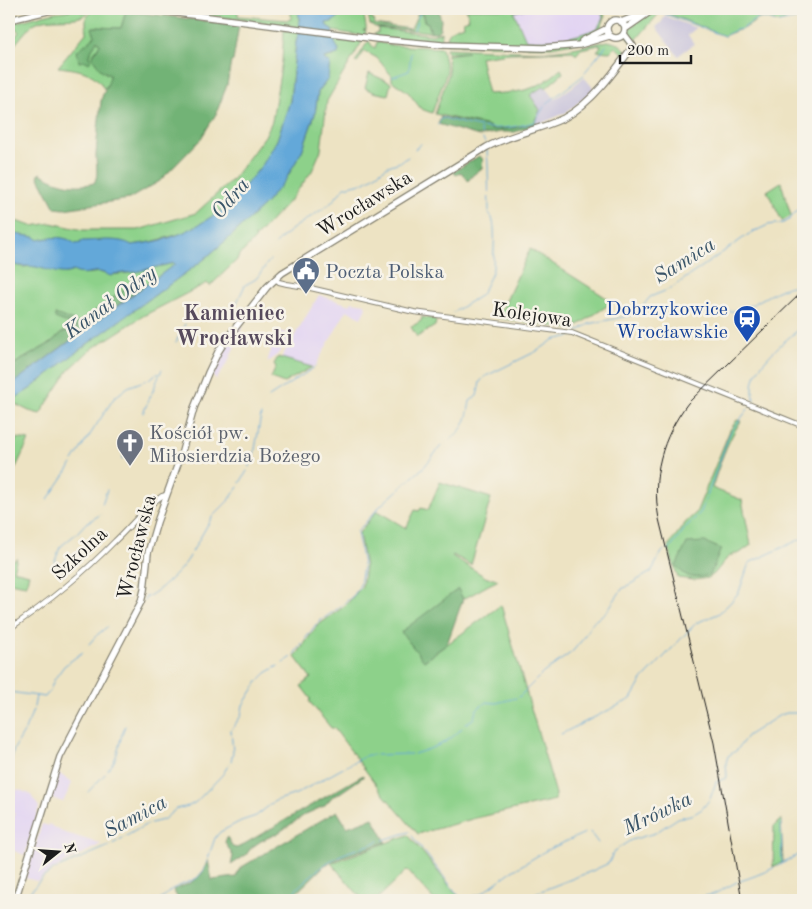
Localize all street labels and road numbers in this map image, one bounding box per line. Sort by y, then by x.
street label: Wrocławska [314,168,416,242]
street label: Kolejowa [491,300,573,331]
street label: Wrocławska [115,493,161,602]
street label: Szkolna [49,524,112,585]

